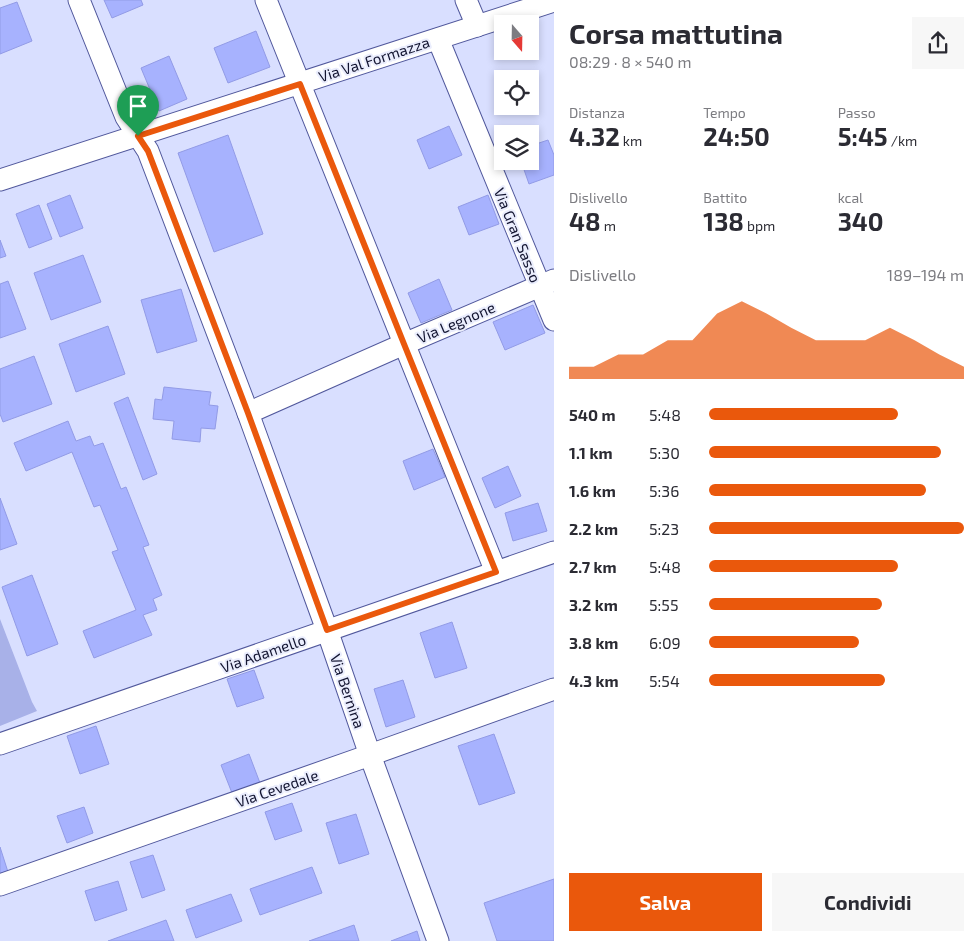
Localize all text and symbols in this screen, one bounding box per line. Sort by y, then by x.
north arrow [494,15,539,60]
map controls [494,15,539,170]
text: Corsa mattutina [569,16,783,50]
button: share [912,17,964,69]
street label: Via Val Formazza [316,33,432,85]
text: 08:29 · 8 × 540 m [569,52,691,71]
button: locate [494,70,539,115]
pin [117,85,159,136]
icon: arrive [124,92,152,120]
text: Distanza [569,104,625,121]
text: Tempo [703,104,746,121]
text: Passo [838,104,876,121]
text: 4.32 [569,121,620,151]
text: 24:50 [703,121,770,151]
text: 5:45 [838,121,888,151]
button: layers [494,125,539,170]
text: km [620,132,642,149]
text: /km [888,132,917,149]
street label: Via Gran Sasso [491,185,545,285]
text: Dislivello [569,189,628,206]
text: Battito [703,189,747,206]
text: kcal [838,189,863,206]
text: 48 [569,206,601,236]
text: 138 [703,206,744,236]
text: 340 [838,206,884,236]
text: m [601,217,616,234]
text: bpm [744,217,775,234]
text: Dislivello [569,265,636,284]
text: 189–194 m [887,265,964,284]
street label: Via Legnone [414,298,498,346]
text: 540 m [569,405,616,424]
text: 5:48 [649,405,681,424]
text: 1.1 km [569,443,613,462]
text: 5:30 [649,443,680,462]
text: 1.6 km [569,481,616,500]
text: 5:36 [649,481,679,500]
text: 2.2 km [569,519,618,538]
text: 5:23 [649,519,679,538]
text: 2.7 km [569,557,617,576]
text: 5:48 [649,557,681,576]
text: 3.2 km [569,595,618,614]
text: 5:55 [649,595,679,614]
street label: Via Adamello [218,630,308,676]
text: 3.8 km [569,633,618,652]
text: 6:09 [649,633,681,652]
street label: Via Bernina [327,652,369,730]
text: 4.3 km [569,671,619,690]
text: 5:54 [649,671,680,690]
street label: Via Cevedale [233,765,321,811]
button: Salva [569,873,762,931]
button: Condividi [772,873,964,931]

